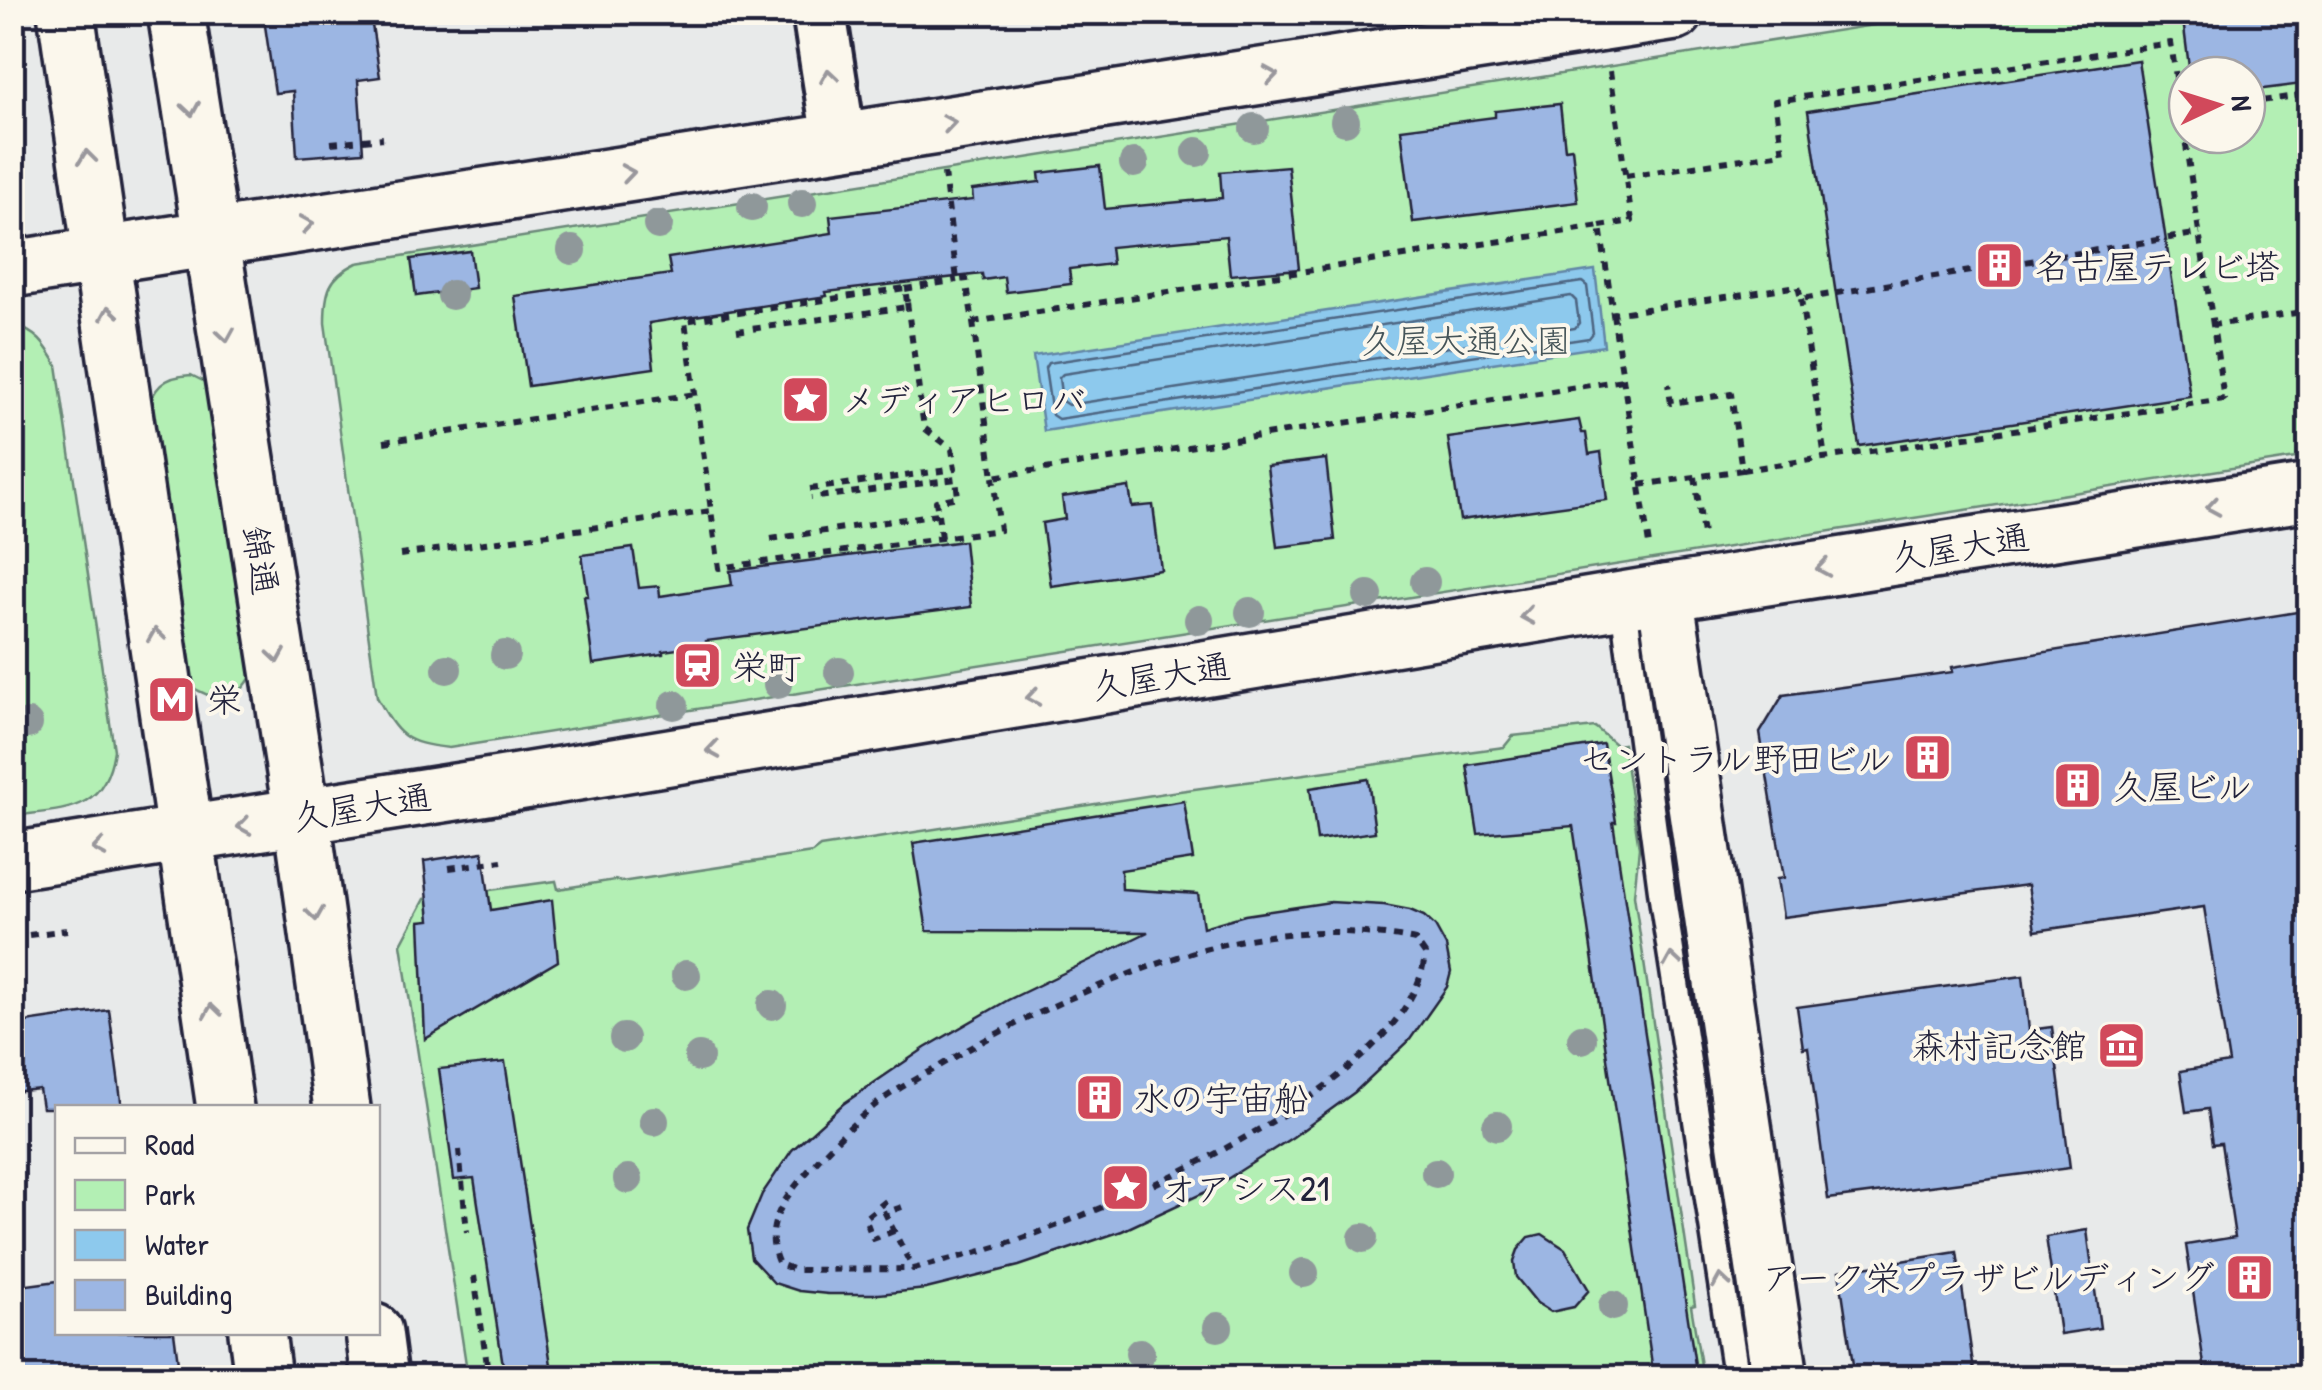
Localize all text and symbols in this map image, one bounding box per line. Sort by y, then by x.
north arrow [2167,55,2267,155]
one-way arrow [1262,65,1279,86]
one-way arrow [819,68,840,84]
text: N [2222,94,2261,112]
one-way arrow [180,101,201,117]
one-way arrow [941,113,958,134]
one-way arrow [77,149,98,165]
one-way arrow [620,163,636,184]
one-way arrow [299,214,315,235]
building icon: 名古屋テレビ塔 [1974,240,2026,292]
place label: 名古屋テレビ塔 [2035,243,2280,290]
one-way arrow [99,305,120,322]
park label: 久屋大通公園 [1361,317,1571,364]
one-way arrow [215,327,236,344]
place icon: メディアヒロバ [780,373,832,425]
place label: メディアヒロバ [841,376,1086,423]
one-way arrow [2205,496,2221,517]
street label: 久屋大通 [1887,513,2033,581]
street label: 錦通 [232,522,290,598]
one-way arrow [1815,557,1831,578]
one-way arrow [1518,605,1535,626]
one-way arrow [147,626,168,643]
station icon: 栄町 [671,640,723,692]
street label: 久屋大通 [1088,642,1234,710]
place label: 栄町 [732,643,802,690]
one-way arrow [265,648,286,665]
metro station icon: 栄 [146,673,198,725]
place label: 栄 [207,676,242,723]
one-way arrow [1025,686,1042,707]
building icon: セントラル野田ビル [1901,732,1953,784]
place label: セントラル野田ビル [1579,735,1892,782]
one-way arrow [704,739,721,760]
building icon: 久屋ビル [2052,760,2104,812]
place label: 久屋ビル [2113,763,2252,810]
street label: 久屋大通 [289,773,435,841]
one-way arrow [236,815,253,836]
one-way arrow [91,837,108,858]
one-way arrow [304,905,325,922]
one-way arrow [1662,952,1683,968]
one-way arrow [202,1003,223,1019]
museum icon: 森村記念館 [2096,1019,2148,1071]
place label: 森村記念館 [1912,1022,2087,1069]
building icon: 水の宇宙船 [1073,1072,1125,1124]
place label: 水の宇宙船 [1134,1075,1309,1122]
legend [55,1105,380,1335]
text: Road [145,1124,194,1164]
place icon: オアシス21 [1100,1162,1152,1214]
place label: オアシス21 [1161,1165,1329,1212]
text: Park [145,1174,195,1214]
text: Water [145,1224,209,1264]
building icon: アーク栄プラザビルディング [2224,1251,2276,1303]
place label: アーク栄プラザビルディング [1762,1254,2215,1301]
one-way arrow [1712,1273,1733,1289]
text: Building [145,1274,232,1314]

